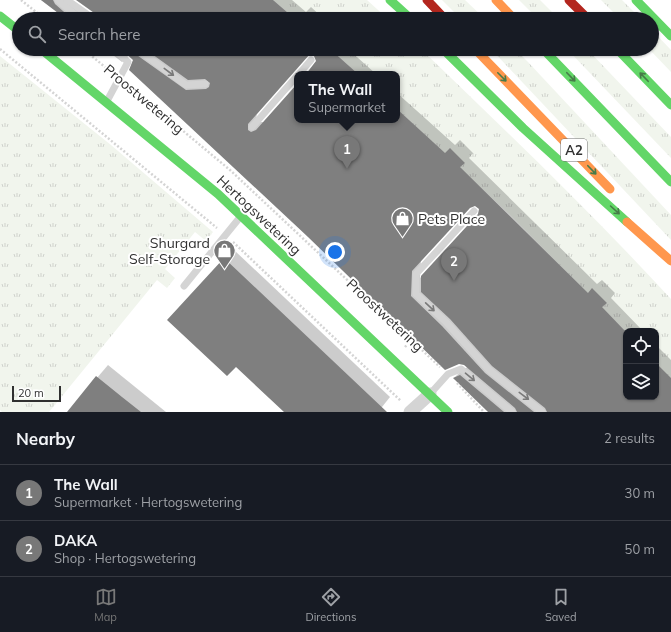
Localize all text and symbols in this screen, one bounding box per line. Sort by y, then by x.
search box [12,12,659,56]
icon: search [26,23,48,45]
text: Search here [58,25,140,44]
street label: Proostwetering [100,60,188,138]
one-way arrow [163,67,174,76]
popup [294,71,400,123]
one-way arrow [497,72,507,82]
one-way arrow [566,72,575,82]
one-way arrow [639,72,649,82]
text: The Wall [308,80,372,99]
text: Supermarket [308,99,386,115]
pin: 1 [334,136,360,169]
road number: A2 [561,139,587,161]
one-way arrow [588,165,597,175]
street label: Hertogswetering [213,171,305,259]
shop icon: Pets Place [389,206,415,239]
one-way arrow [609,206,620,215]
place label: Pets Place [418,210,485,228]
place label: Shurgard Self-Storage [129,234,210,268]
shop icon: Shurgard Self-Storage [212,238,238,271]
your location [325,242,345,262]
pin: 2 [441,248,467,281]
street label: Proostwetering [343,275,427,355]
one-way arrow [425,302,435,312]
map controls [623,328,659,400]
button: locate [623,328,659,364]
button: layers [623,364,659,400]
one-way arrow [465,372,476,381]
scale bar [12,384,61,403]
text: 20 m [18,386,44,400]
one-way arrow [518,392,529,400]
text: Nearby [16,428,75,449]
text: 2 results [604,430,655,446]
text: The Wall [54,475,118,494]
text: 1 [25,485,33,501]
text: 30 m [625,485,655,501]
text: Supermarket · Hertogswetering [54,494,242,510]
text: DAKA [54,531,97,550]
text: 2 [25,541,33,557]
text: 50 m [625,541,655,557]
text: Shop · Hertogswetering [54,550,196,566]
tab: Map [94,586,117,624]
tab: Directions [306,586,356,624]
tab: Saved [545,586,577,624]

